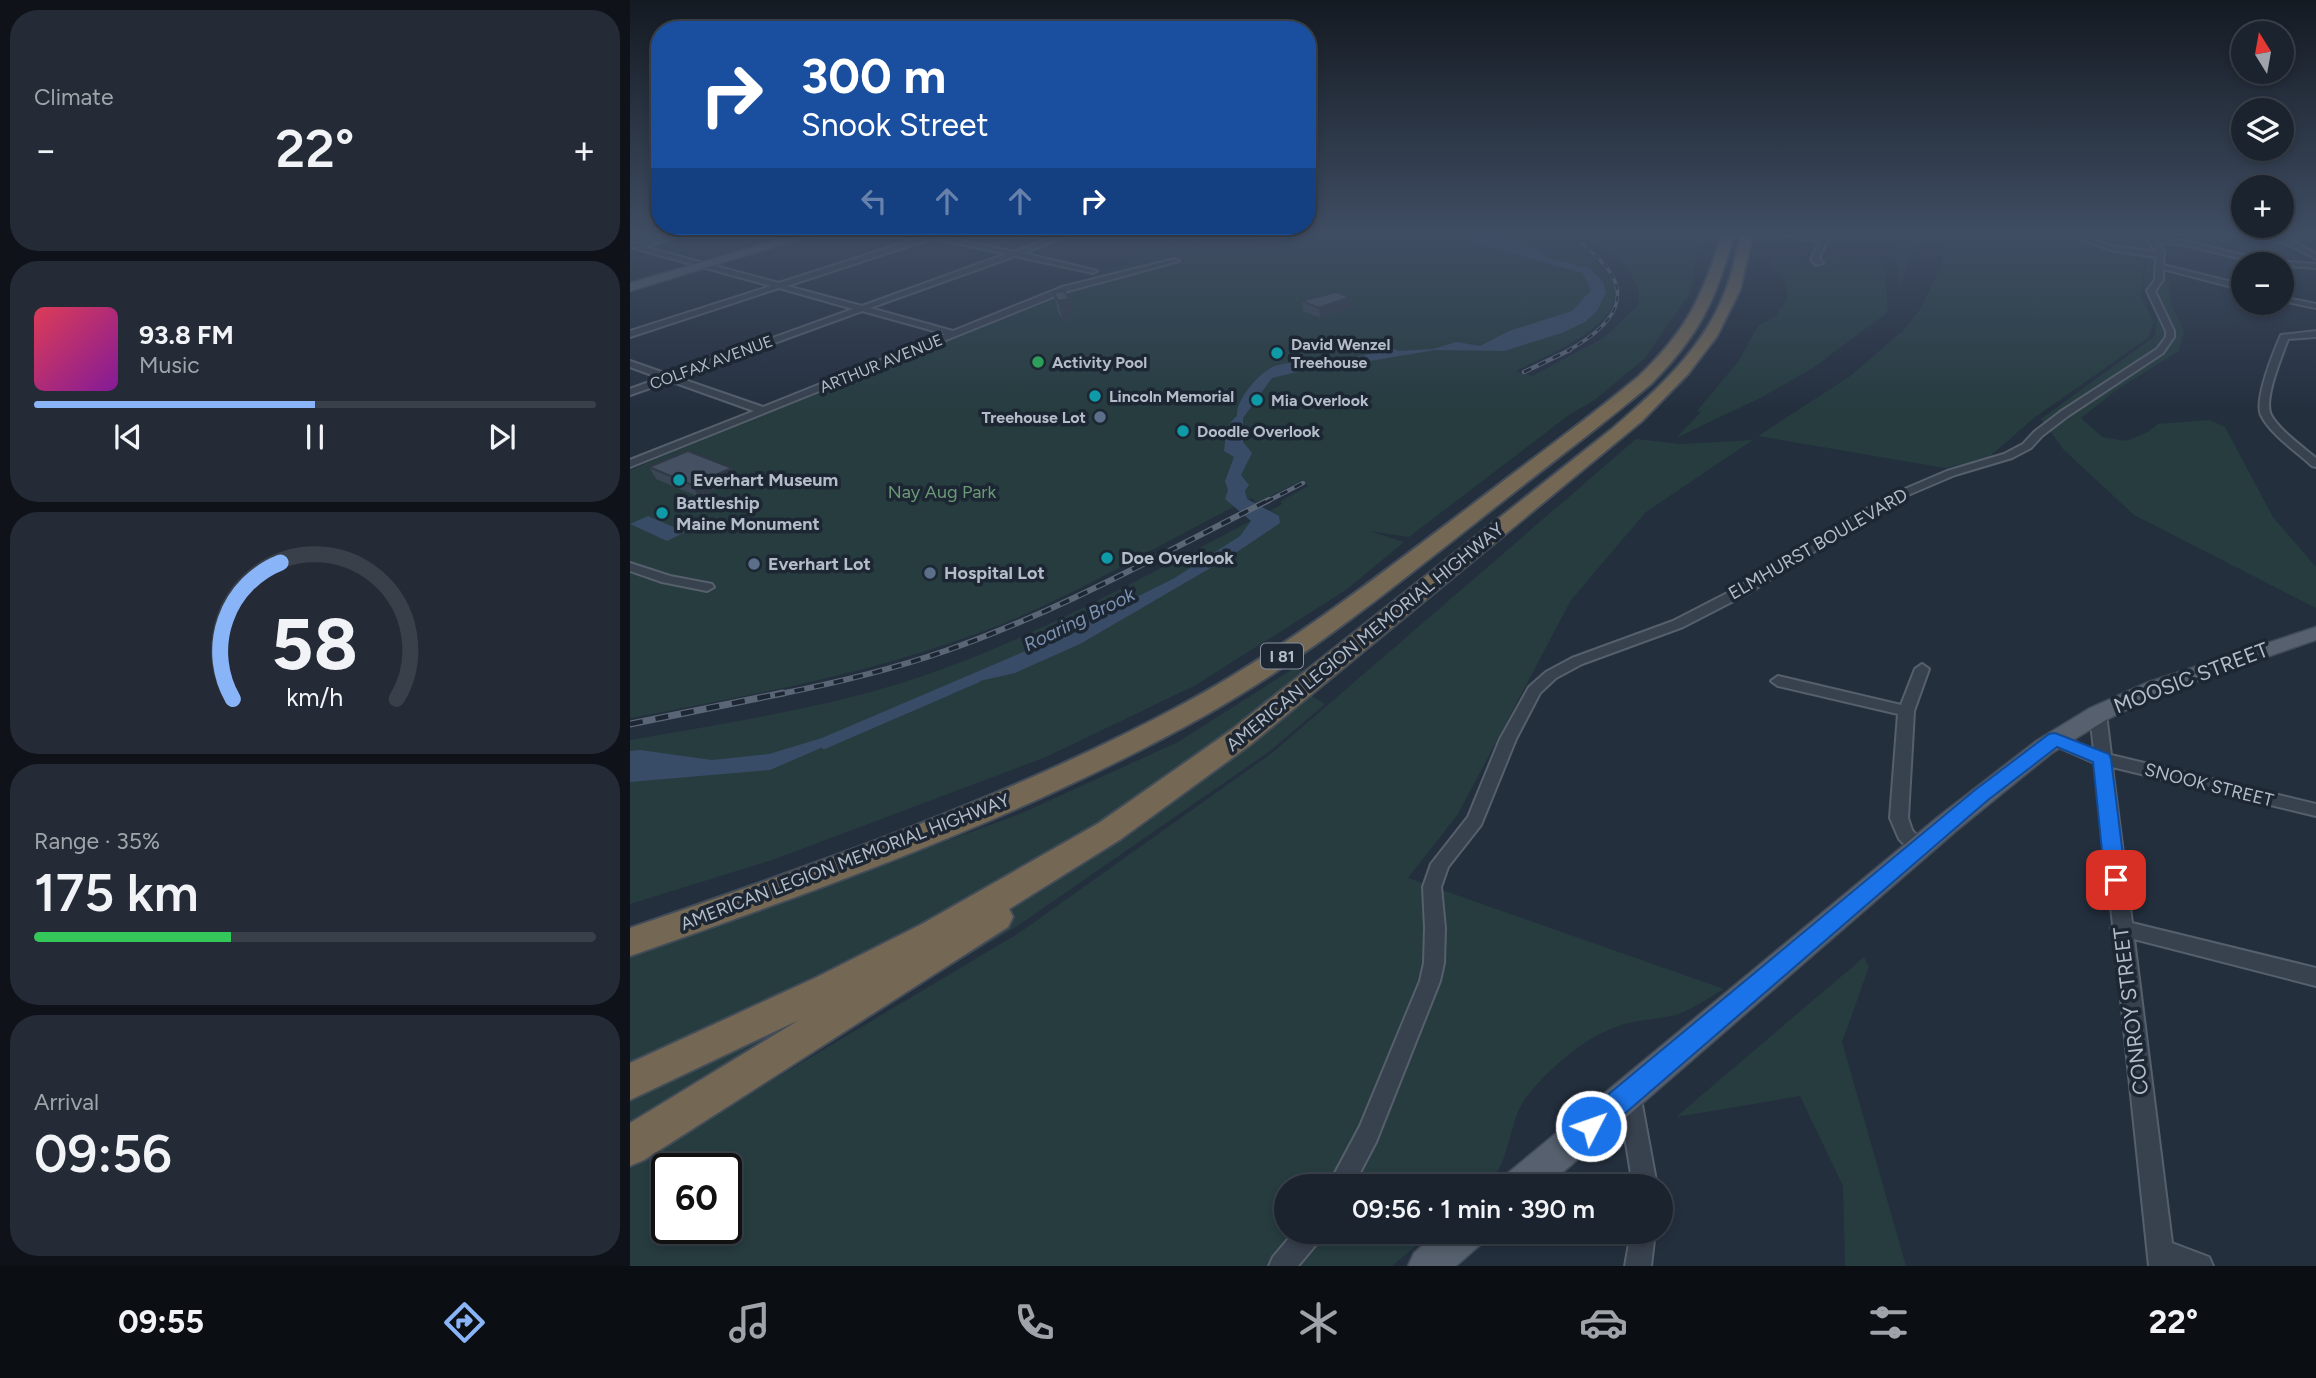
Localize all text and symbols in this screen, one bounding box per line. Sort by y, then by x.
north arrow [2231,21,2294,84]
map controls [2231,21,2294,315]
text: 300 m [801,46,946,105]
icon: right [686,49,777,140]
text: Climate [34,83,113,111]
button: layers [2231,98,2294,161]
text: Snook Street [801,106,989,144]
text: 22° [276,118,354,180]
text: − [34,127,58,173]
text: + [572,127,596,173]
button: + [2231,175,2294,238]
icon: left [855,182,893,220]
icon: ahead [928,182,966,220]
icon: ahead [1001,182,1039,220]
icon: right [1074,182,1112,220]
button: − [2231,252,2294,315]
text: 93.8 FM [139,319,234,351]
street label: ARTHUR AVENUE [817,330,945,397]
street label: COLFAX AVENUE [647,331,775,394]
place label: David Wenzel Treehouse [1291,335,1390,372]
marker: David Wenzel Treehouse [1269,345,1285,361]
text: Music [139,351,200,379]
place label: Activity Pool [1052,353,1147,372]
marker: Activity Pool [1030,354,1046,370]
place label: Lincoln Memorial [1109,387,1234,406]
marker: Lincoln Memorial [1087,388,1103,404]
place label: Mia Overlook [1271,391,1369,410]
marker: Mia Overlook [1249,392,1265,408]
place label: Treehouse Lot [982,408,1086,427]
marker: Treehouse Lot [1092,409,1108,425]
icon: previous [109,418,147,456]
icon: pause [296,418,334,456]
icon: next [483,418,521,456]
place label: Doodle Overlook [1197,422,1321,441]
marker: Doodle Overlook [1175,423,1191,439]
place label: Everhart Museum [693,469,838,491]
marker: Everhart Museum [671,472,687,488]
park label: Nay Aug Park [888,481,996,503]
street label: ELMHURST BOULEVARD [1724,484,1912,604]
place label: Battleship Maine Monument [676,492,820,535]
marker: Battleship Maine Monument [654,505,670,521]
street label: AMERICAN LEGION MEMORIAL HIGHWAY [1222,518,1508,756]
place label: Doe Overlook [1121,547,1234,569]
marker: Doe Overlook [1099,550,1115,566]
place label: Everhart Lot [768,553,871,575]
marker: Everhart Lot [746,556,762,572]
place label: Hospital Lot [944,562,1045,584]
marker: Hospital Lot [922,565,938,581]
water label: Roaring Brook [1020,582,1139,656]
text: 58 [272,600,358,687]
street label: MOOSIC STREET [2110,636,2272,718]
road number: I 81 [1261,643,1303,668]
text: km/h [286,682,344,712]
street label: SNOOK STREET [2142,758,2276,812]
street label: AMERICAN LEGION MEMORIAL HIGHWAY [677,789,1013,935]
text: Range · 35% [34,827,160,855]
pin [2086,850,2146,910]
icon: arrive [2097,861,2135,899]
text: 175 km [34,862,199,924]
street label: CONROY STREET [2108,925,2153,1096]
text: Arrival [34,1088,99,1116]
position arrow [1554,1089,1628,1163]
text: 09:56 [34,1123,172,1185]
speed limit sign: 60 [651,1153,742,1244]
text: 09:56 · 1 min · 390 m [1352,1193,1595,1225]
icon: directions [440,1298,489,1347]
icon: music [725,1298,774,1347]
icon: phone [1010,1298,1059,1347]
icon: climate [1294,1298,1343,1347]
icon: car [1579,1298,1628,1347]
icon: filters [1864,1298,1913,1347]
text: 09:55 [118,1303,204,1341]
text: 22° [2149,1303,2198,1341]

